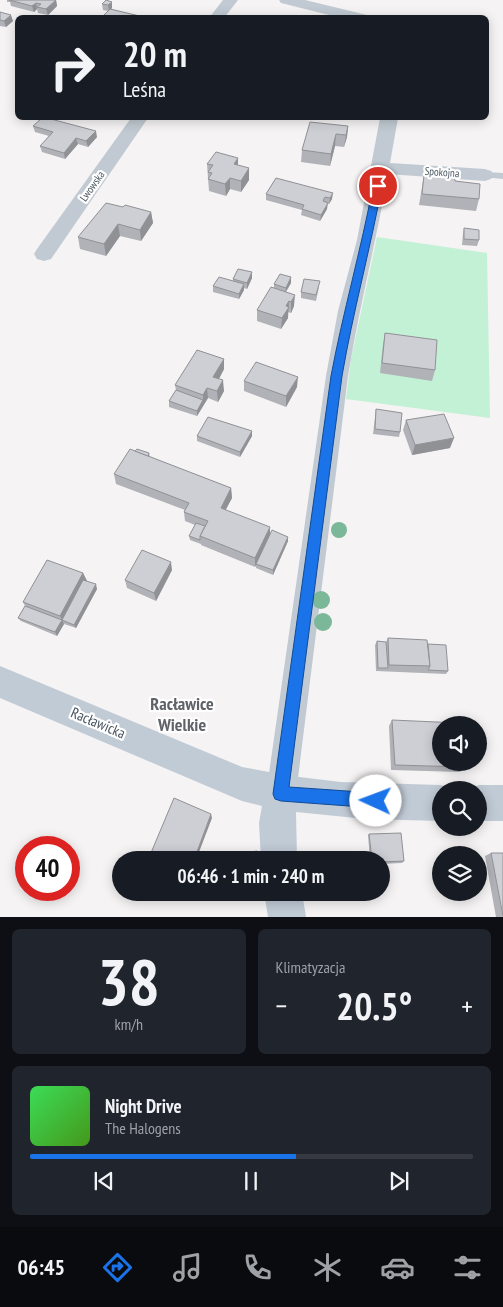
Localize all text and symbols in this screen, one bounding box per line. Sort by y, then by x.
text: 20 m [123,31,187,77]
icon: right [40,35,105,100]
text: Leśna [123,75,166,103]
street label: Spokojna [424,164,460,180]
pin [357,165,399,207]
street label: Lwowska [77,168,107,204]
icon: arrive [364,172,392,200]
district label: Racławice Wielkie [150,692,214,736]
street label: Racławicka [68,703,128,742]
map controls [432,716,487,901]
button: sound [432,716,487,771]
position arrow [349,774,401,826]
button: search [432,781,487,836]
speed limit sign: 40 [15,836,80,901]
button: layers [432,846,487,901]
text: 06:46 · 1 min · 240 m [178,864,324,888]
text: 38 [98,939,160,1023]
text: Klimatyzacja [276,957,345,977]
text: 20.5° [336,981,412,1030]
text: − [276,987,287,1024]
text: + [461,987,473,1024]
text: km/h [115,1014,143,1034]
text: Night Drive [105,1094,182,1118]
text: The Halogens [105,1118,181,1138]
icon: previous [90,1167,118,1195]
icon: pause [237,1167,265,1195]
icon: next [385,1167,413,1195]
icon: directions [100,1250,135,1285]
icon: music [170,1250,205,1285]
icon: phone [240,1250,275,1285]
icon: climate [310,1250,345,1285]
icon: car [380,1250,415,1285]
icon: filters [450,1250,485,1285]
text: 06:45 [18,1253,65,1281]

